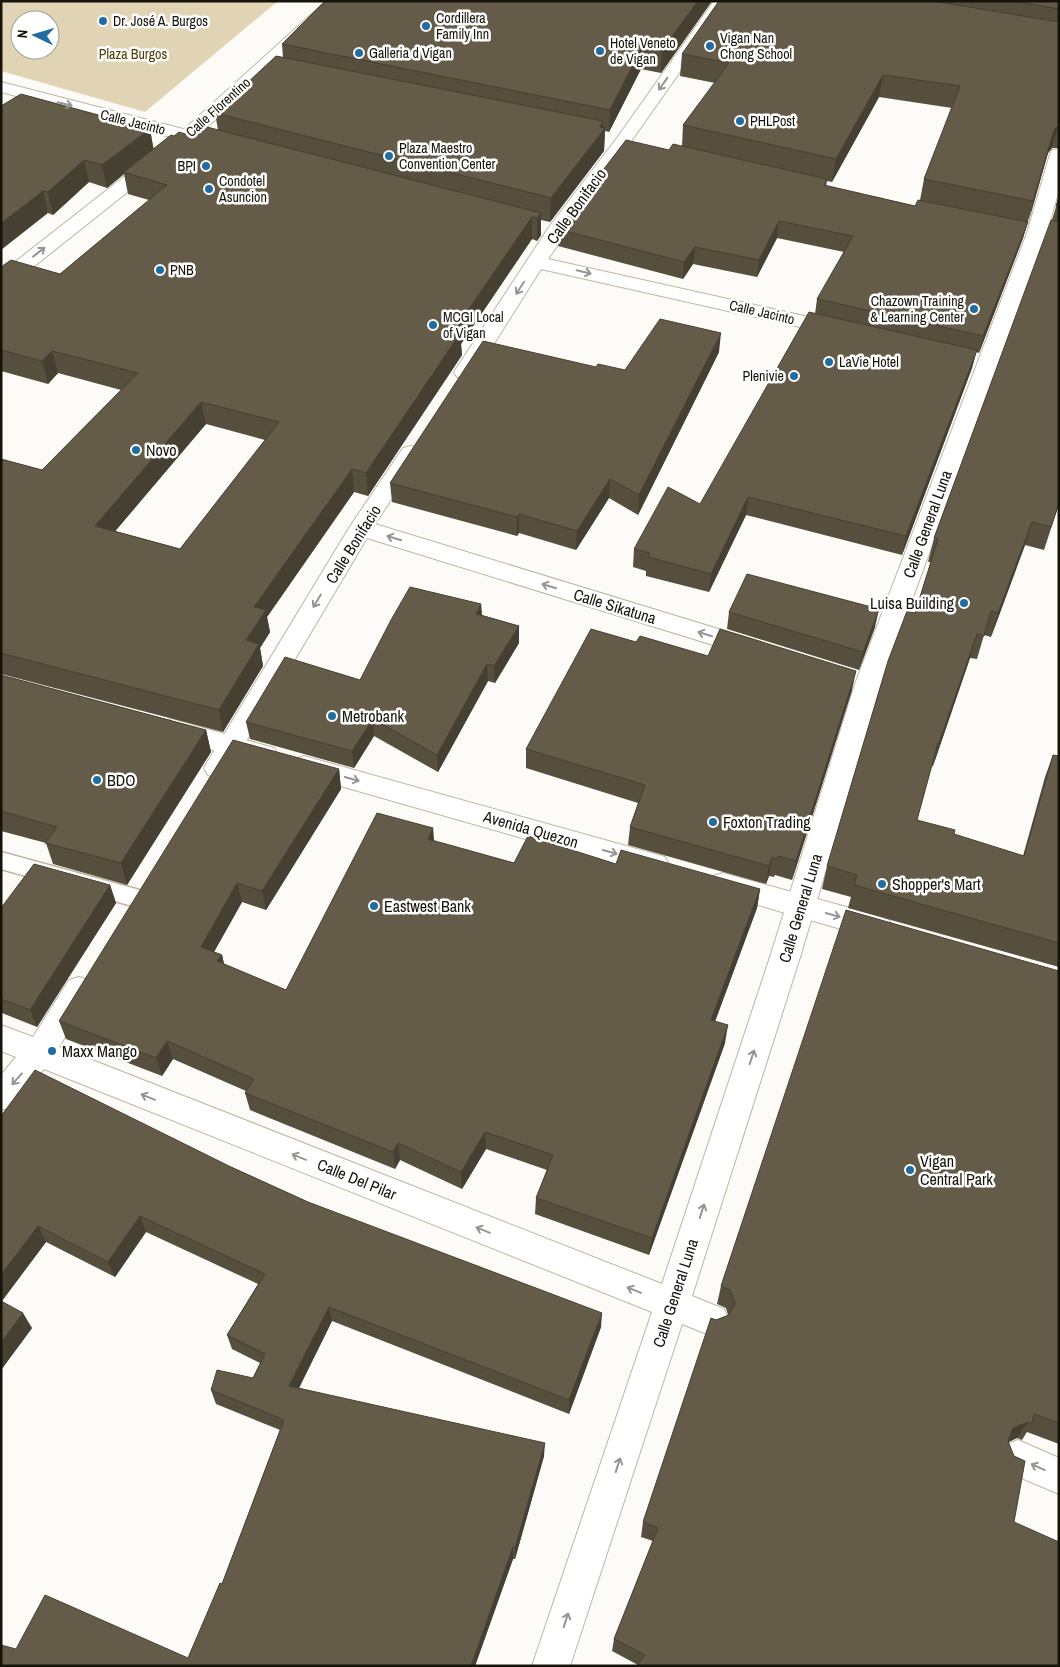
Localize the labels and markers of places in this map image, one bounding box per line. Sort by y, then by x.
place label: Cordillera Family Inn [436,9,489,43]
place label: Dr. José A. Burgos [113,12,208,30]
marker: Dr. José A. Burgos [97,15,109,27]
marker: Cordillera Family Inn [420,20,432,32]
place label: Vigan Nan Chong School [720,29,792,63]
place label: Hotel Veneto de Vigan [610,34,676,68]
marker: Vigan Nan Chong School [704,40,716,52]
place label: Galleria d Vigan [369,44,452,62]
marker: Hotel Veneto de Vigan [594,45,606,57]
marker: Galleria d Vigan [353,47,365,59]
place label: PHLPost [750,112,795,130]
marker: PHLPost [734,115,746,127]
place label: Plaza Maestro Convention Center [399,139,496,173]
marker: Plaza Maestro Convention Center [383,150,395,162]
place label: BPI [177,157,196,175]
marker: BPI [200,160,212,172]
place label: Condotel Asuncion [218,172,267,206]
marker: Condotel Asuncion [203,183,215,195]
place label: PNB [170,261,194,279]
marker: PNB [154,264,166,276]
place label: Chazown Training & Learning Center [870,292,965,326]
marker: Chazown Training & Learning Center [968,303,980,315]
place label: MCGI Local of Vigan [443,308,504,342]
marker: MCGI Local of Vigan [427,319,439,331]
place label: LaVie Hotel [839,353,899,371]
marker: LaVie Hotel [823,356,835,368]
place label: Plenivie [743,367,784,385]
marker: Plenivie [788,370,800,382]
place label: Novo [146,439,177,461]
marker: Novo [130,444,142,456]
place label: Luisa Building [870,592,955,614]
marker: Luisa Building [958,597,970,609]
place label: Metrobank [342,705,404,727]
marker: Metrobank [326,710,338,722]
place label: BDO [107,769,135,791]
marker: BDO [91,774,103,786]
place label: Foxton Trading [723,811,811,833]
marker: Foxton Trading [707,816,719,828]
place label: Shopper's Mart [892,873,981,895]
marker: Shopper's Mart [876,878,888,890]
place label: Eastwest Bank [384,895,471,917]
marker: Eastwest Bank [368,900,380,912]
place label: Maxx Mango [62,1040,137,1062]
marker: Maxx Mango [46,1045,58,1057]
place label: Vigan Central Park [920,1150,993,1190]
marker: Vigan Central Park [904,1164,916,1176]

